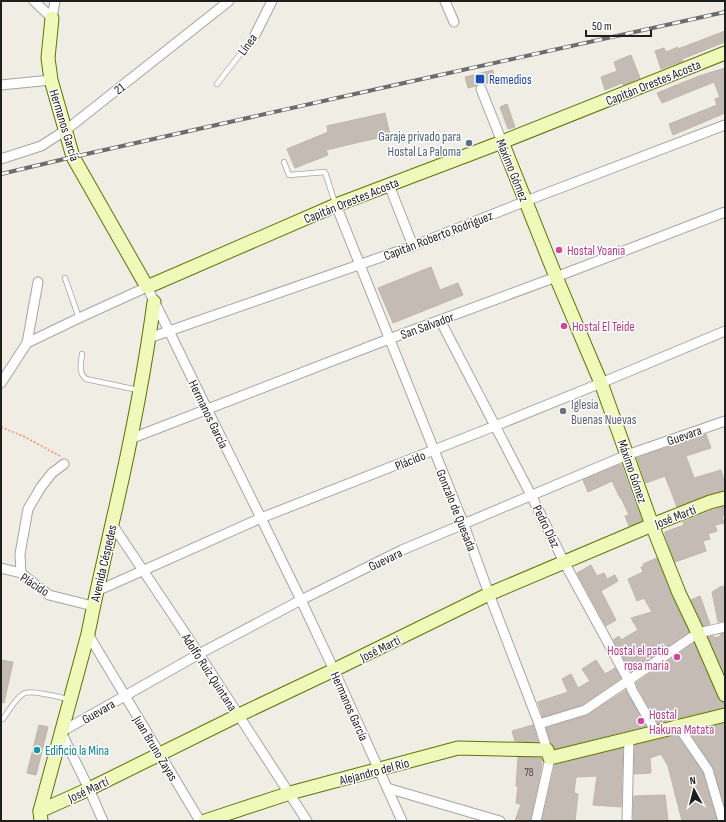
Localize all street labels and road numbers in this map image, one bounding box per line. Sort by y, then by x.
street label: Línea [235,31,261,59]
street label: Capitán Orestes Acosta [604,57,703,109]
street label: 21 [111,79,129,98]
street label: Hermanos García [46,87,83,163]
street label: Máximo Gómez [492,137,532,204]
street label: Capitán Orestes Acosta [302,175,401,227]
street label: Capitán Roberto Rodríguez [381,208,496,264]
street label: San Salvador [398,309,456,343]
street label: Hermanos García [185,378,232,451]
street label: Guevara [665,423,704,449]
street label: Máximo Gómez [614,438,650,505]
street label: Plácido [393,448,428,474]
street label: Gonzalo de Quesada [432,467,480,554]
street label: Pedro Díaz [529,502,563,551]
street label: José Martí [651,502,699,532]
street label: Avenida Céspedes [87,523,121,604]
street label: Guevara [366,545,405,575]
street label: Plácido [17,570,52,600]
street label: Adolfo Ruiz Quintana [178,630,240,714]
street label: José Martí [357,632,404,666]
street label: Hermanos García [327,669,371,744]
street label: Guevara [79,696,118,728]
street label: Juan Bruno Zayas [129,712,181,784]
street label: Alejandro del Río [337,755,411,789]
street label: José Martí [65,773,112,807]

